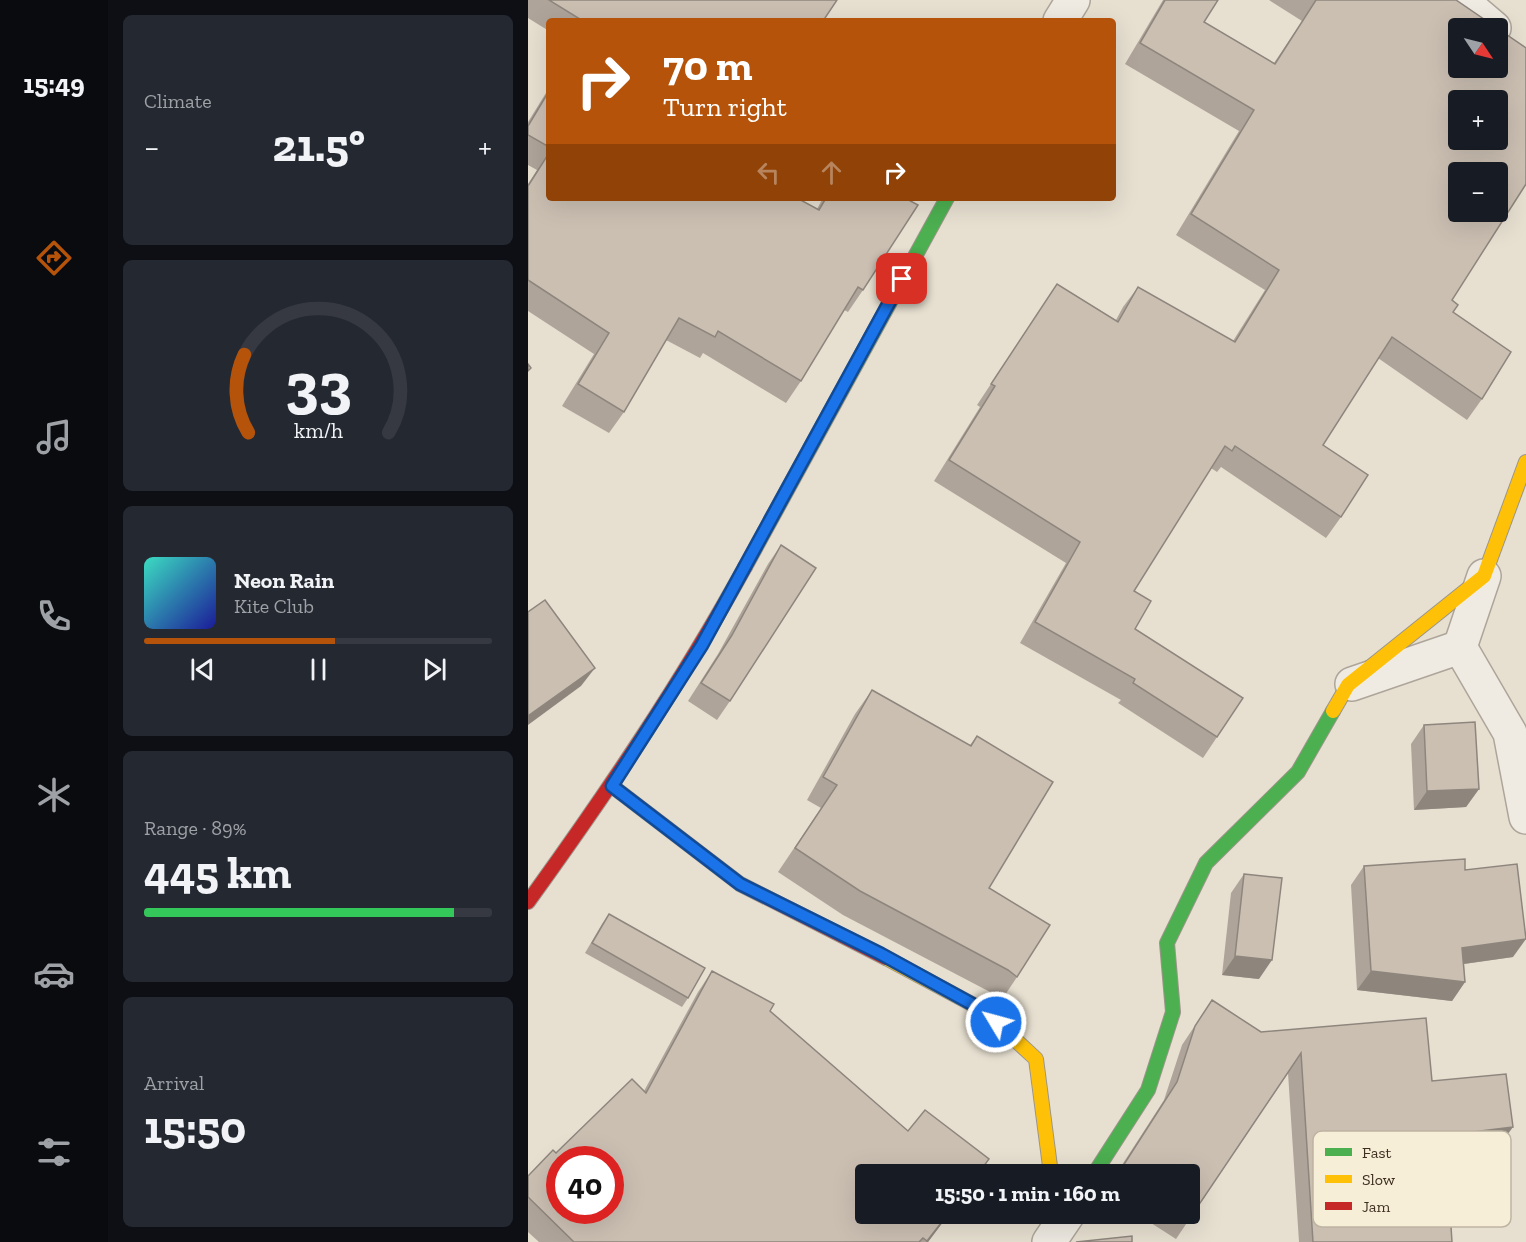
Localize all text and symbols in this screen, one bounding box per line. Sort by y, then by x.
north arrow [1448,18,1508,78]
map controls [1448,18,1508,222]
text: 70 m [663,40,753,91]
icon: right [564,42,642,120]
text: 15:49 [23,68,85,100]
text: Climate [144,89,212,113]
button: + [1448,90,1508,150]
text: Turn right [663,91,787,123]
text: 21.5° [273,119,365,173]
text: − [144,127,159,166]
text: + [478,127,492,166]
icon: left [752,156,785,189]
icon: ahead [815,156,848,189]
icon: right [878,156,911,189]
button: − [1448,162,1508,222]
icon: directions [33,237,75,279]
pin [876,253,927,304]
icon: arrive [885,262,918,295]
text: 33 [285,348,351,423]
icon: music [33,416,75,458]
text: km/h [294,418,342,443]
text: Neon Rain [234,567,334,594]
text: Kite Club [234,594,314,618]
icon: phone [33,595,75,637]
icon: previous [186,653,219,686]
icon: pause [302,653,335,686]
icon: next [418,653,451,686]
icon: climate [33,774,75,816]
text: Range · 89% [144,816,246,840]
text: 445 km [144,846,292,900]
icon: car [33,953,75,995]
position arrow [964,990,1028,1054]
text: Arrival [144,1071,204,1095]
text: 15:50 [144,1101,246,1155]
icon: filters [33,1131,75,1173]
legend [1313,1131,1511,1227]
text: Fast [1362,1143,1391,1162]
speed limit sign: 40 [546,1146,624,1224]
text: Slow [1362,1170,1396,1189]
text: 15:50 · 1 min · 160 m [935,1180,1120,1207]
text: Jam [1362,1197,1391,1216]

